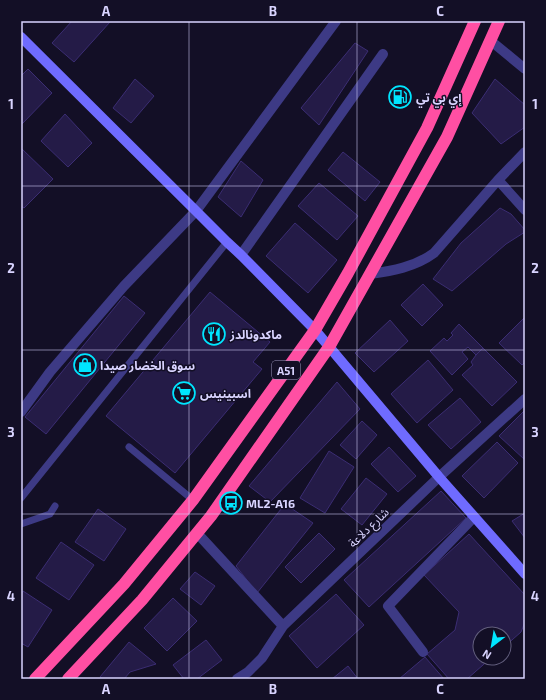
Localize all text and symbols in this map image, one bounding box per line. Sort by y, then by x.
text: A [102,3,111,19]
text: B [269,3,277,19]
text: C [436,3,444,19]
fuel station icon: إي بي تي [387,84,413,110]
place label: إي بي تي [416,90,462,108]
text: 1 [8,96,14,112]
text: 1 [532,96,538,112]
text: 2 [7,260,15,276]
text: 2 [531,260,539,276]
restaurant icon: ماكدونالدز [201,321,227,347]
place label: ماكدونالدز [229,327,282,342]
shop icon: سوق الخضار صيدا [72,352,98,378]
place label: سوق الخضار صيدا [100,358,195,373]
road number: A51 [272,361,300,379]
supermarket icon: اسبينيس [171,380,197,406]
place label: اسبينيس [200,386,251,401]
text: 3 [7,424,15,440]
text: 3 [531,424,539,440]
bus stop icon: ML2-A16 [218,490,244,516]
place label: ML2-A16 [246,496,295,510]
street label: شارع دلاعة [345,504,393,552]
text: 4 [7,588,15,604]
text: 4 [531,588,539,604]
north arrow [472,626,512,666]
text: N [480,647,493,663]
text: A [102,681,111,697]
text: B [269,681,277,697]
text: C [436,681,444,697]

